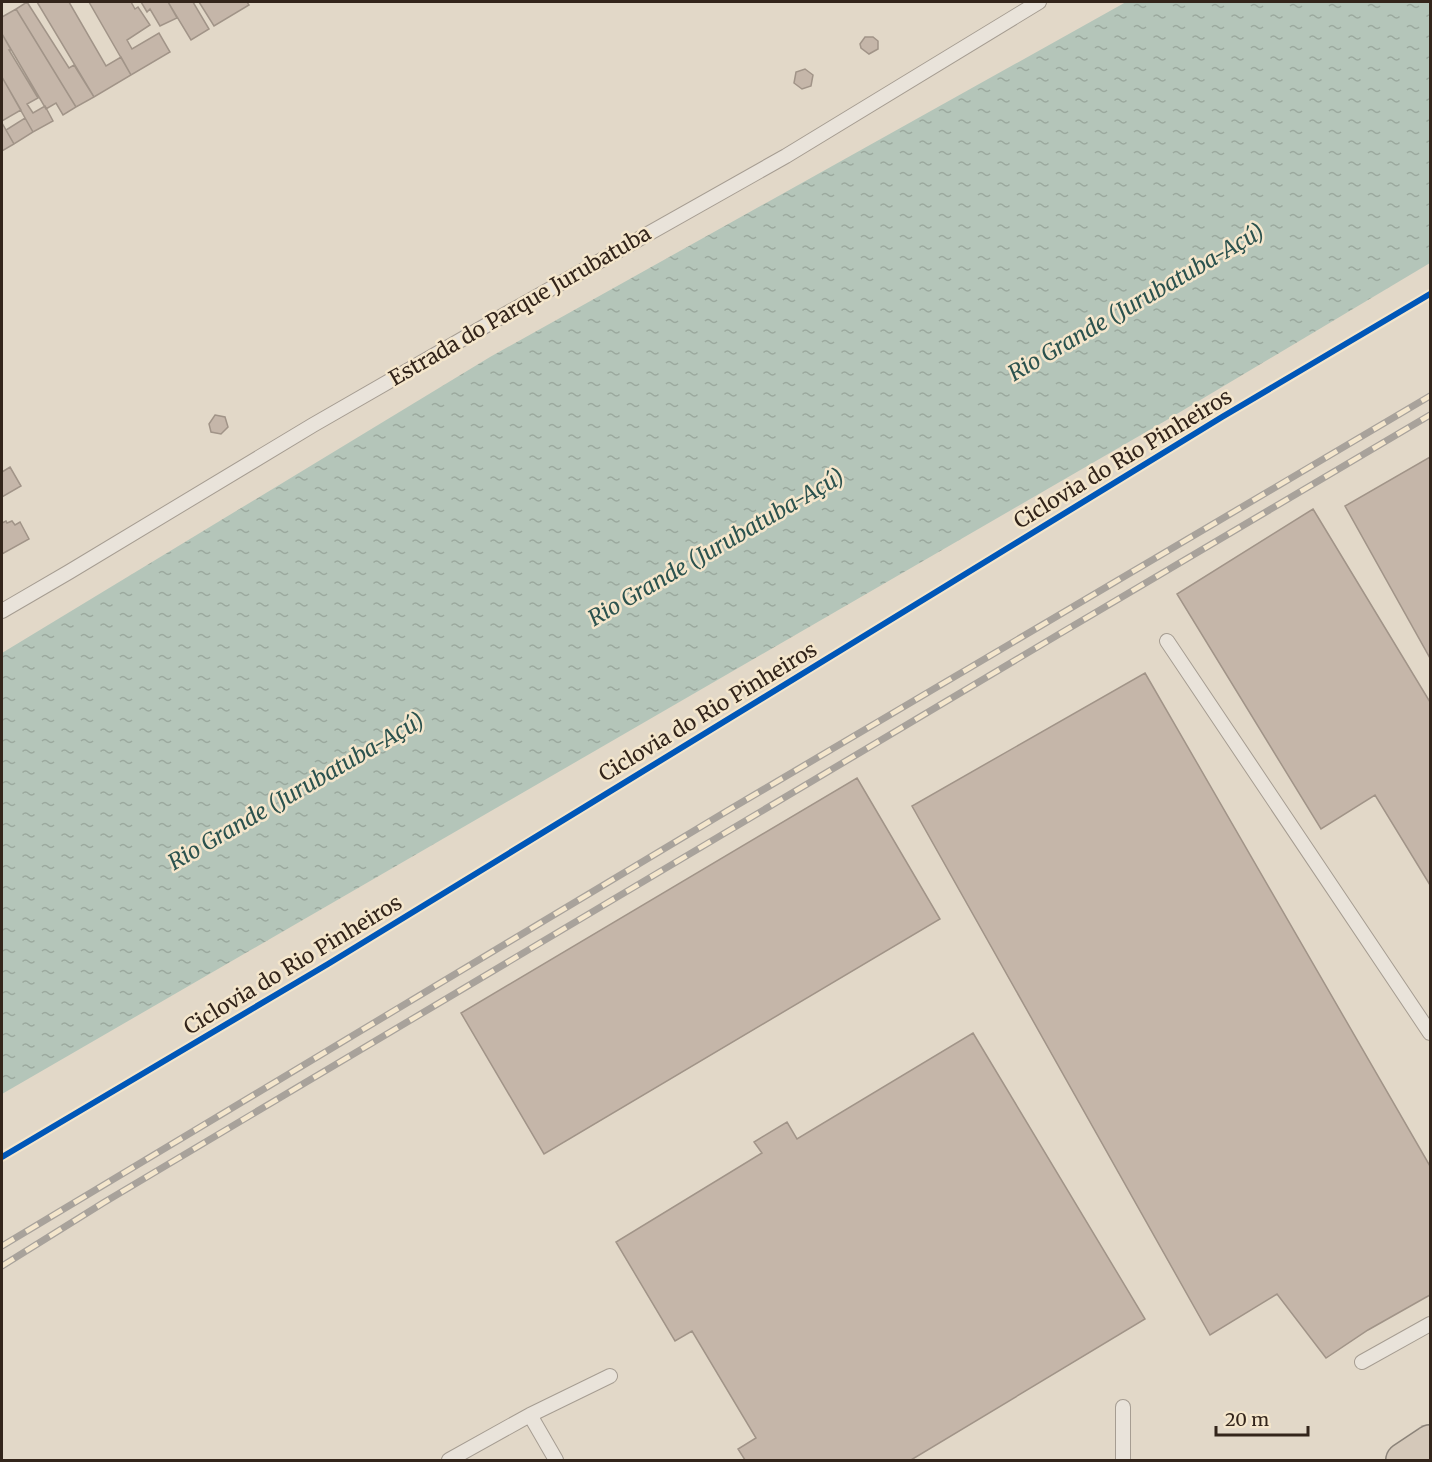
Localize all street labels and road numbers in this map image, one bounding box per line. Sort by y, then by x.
street label: Estrada do Parque Jurubatuba [384,219,656,392]
street label: Ciclovia do Rio Pinheiros [1009,383,1237,534]
street label: Ciclovia do Rio Pinheiros [594,636,822,787]
street label: Ciclovia do Rio Pinheiros [179,889,407,1040]

